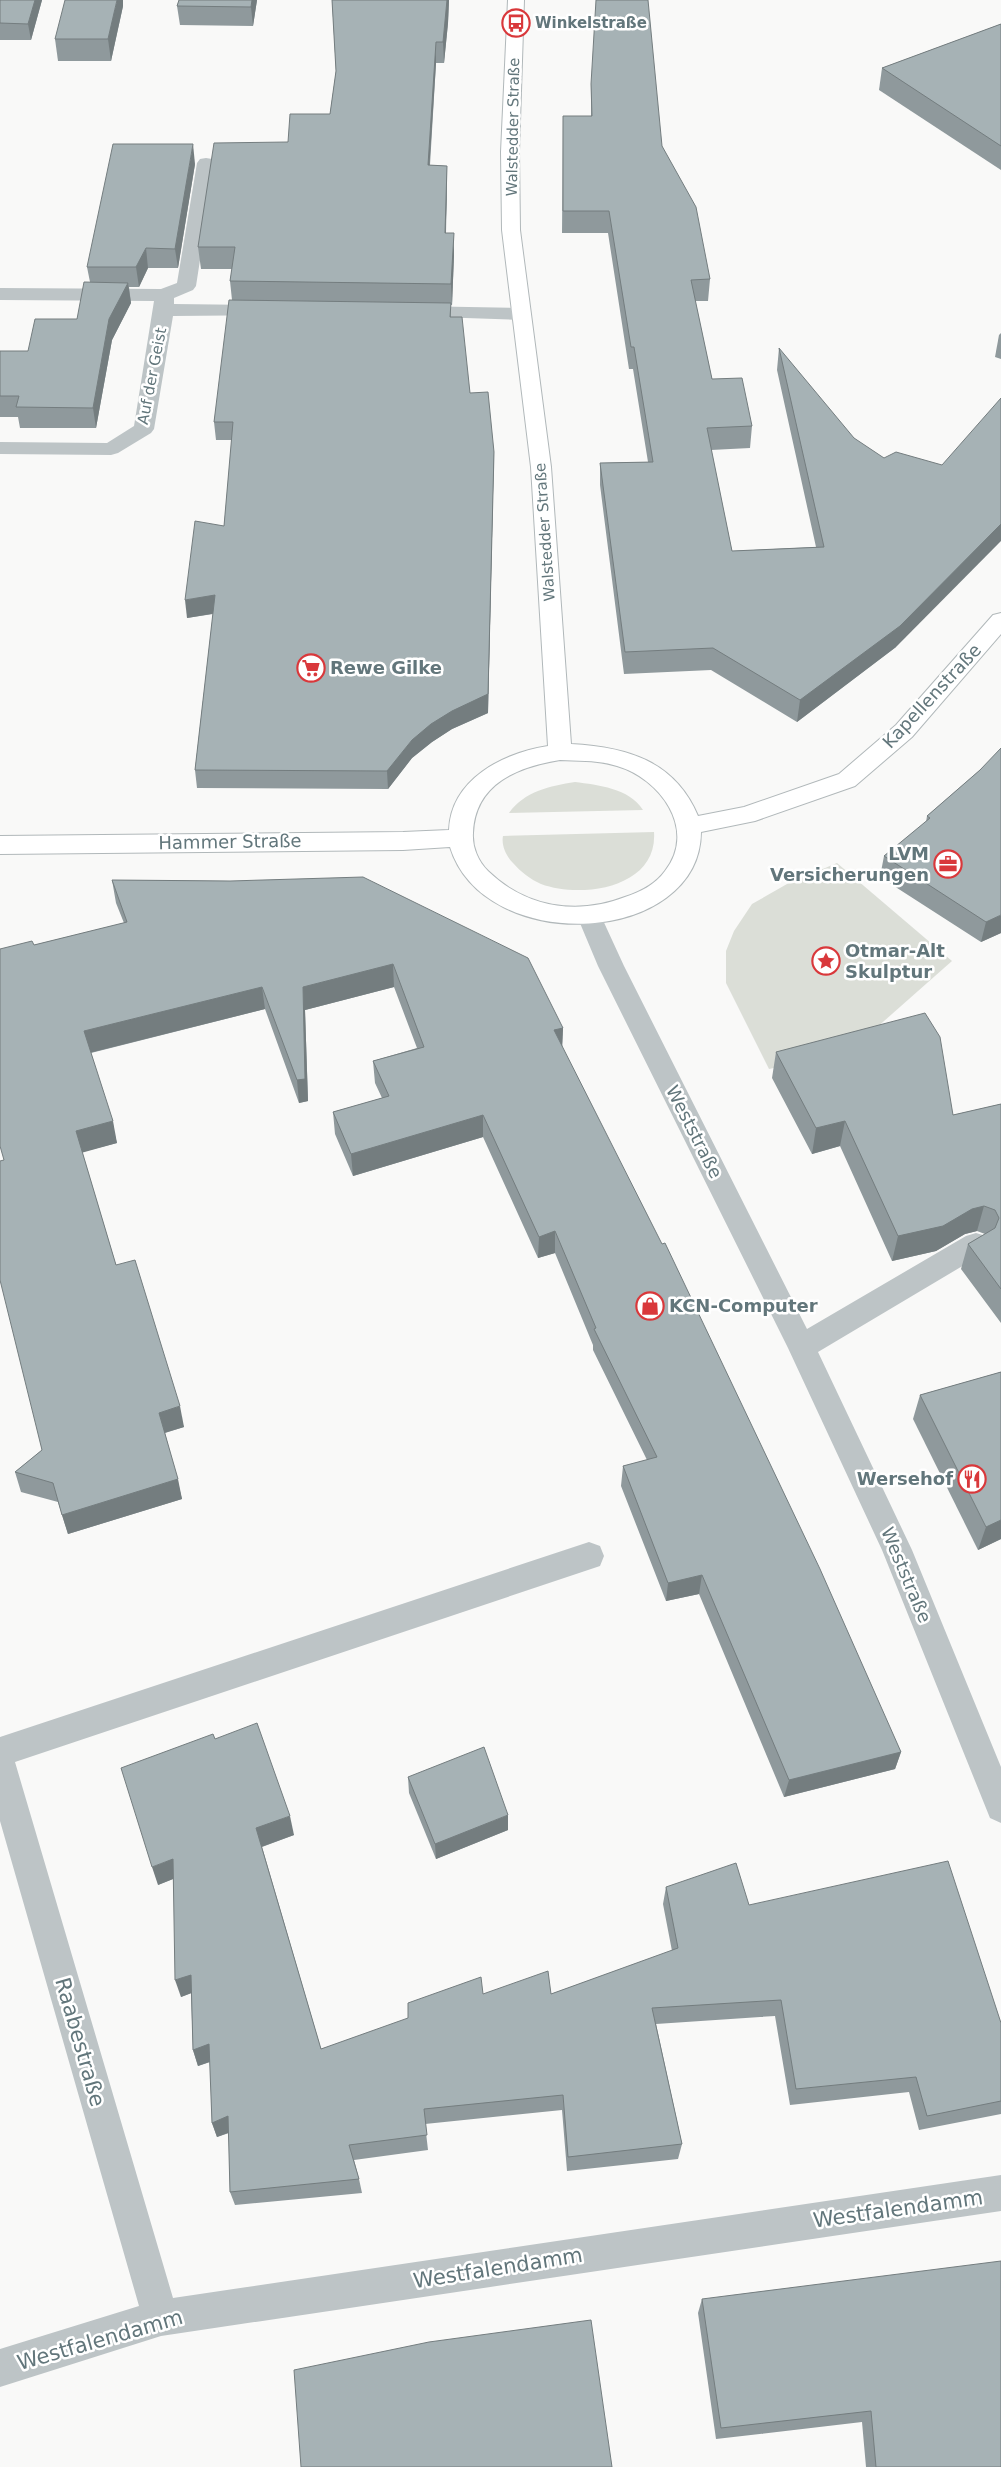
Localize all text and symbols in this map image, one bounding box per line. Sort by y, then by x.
bus stop icon: Winkelstraße [501,8,531,38]
place label: Winkelstraße [535,14,647,32]
street label: Walstedder Straße [503,57,523,197]
street label: Auf der Geist [134,326,170,426]
street label: Walstedder Straße [531,462,559,602]
street label: Kapellenstraße [878,639,985,752]
supermarket icon: Rewe Gilke [296,653,326,683]
place label: Rewe Gilke [330,657,442,678]
street label: Hammer Straße [158,830,302,853]
place label: LVM Versicherungen [770,843,929,885]
office icon: LVM Versicherungen [933,849,963,879]
place label: Otmar-Alt Skulptur [845,940,945,982]
place icon: Otmar-Alt Skulptur [811,946,841,976]
street label: Weststraße [662,1082,727,1182]
shop icon: KCN-Computer [635,1291,665,1321]
place label: KCN-Computer [669,1295,818,1316]
restaurant icon: Wersehof [957,1464,987,1494]
place label: Wersehof [857,1468,953,1489]
street label: Weststraße [877,1524,936,1626]
street label: Raabestraße [50,1975,110,2109]
street label: Westfalendamm [812,2185,984,2233]
street label: Westfalendamm [412,2243,584,2293]
street label: Westfalendamm [14,2305,186,2375]

